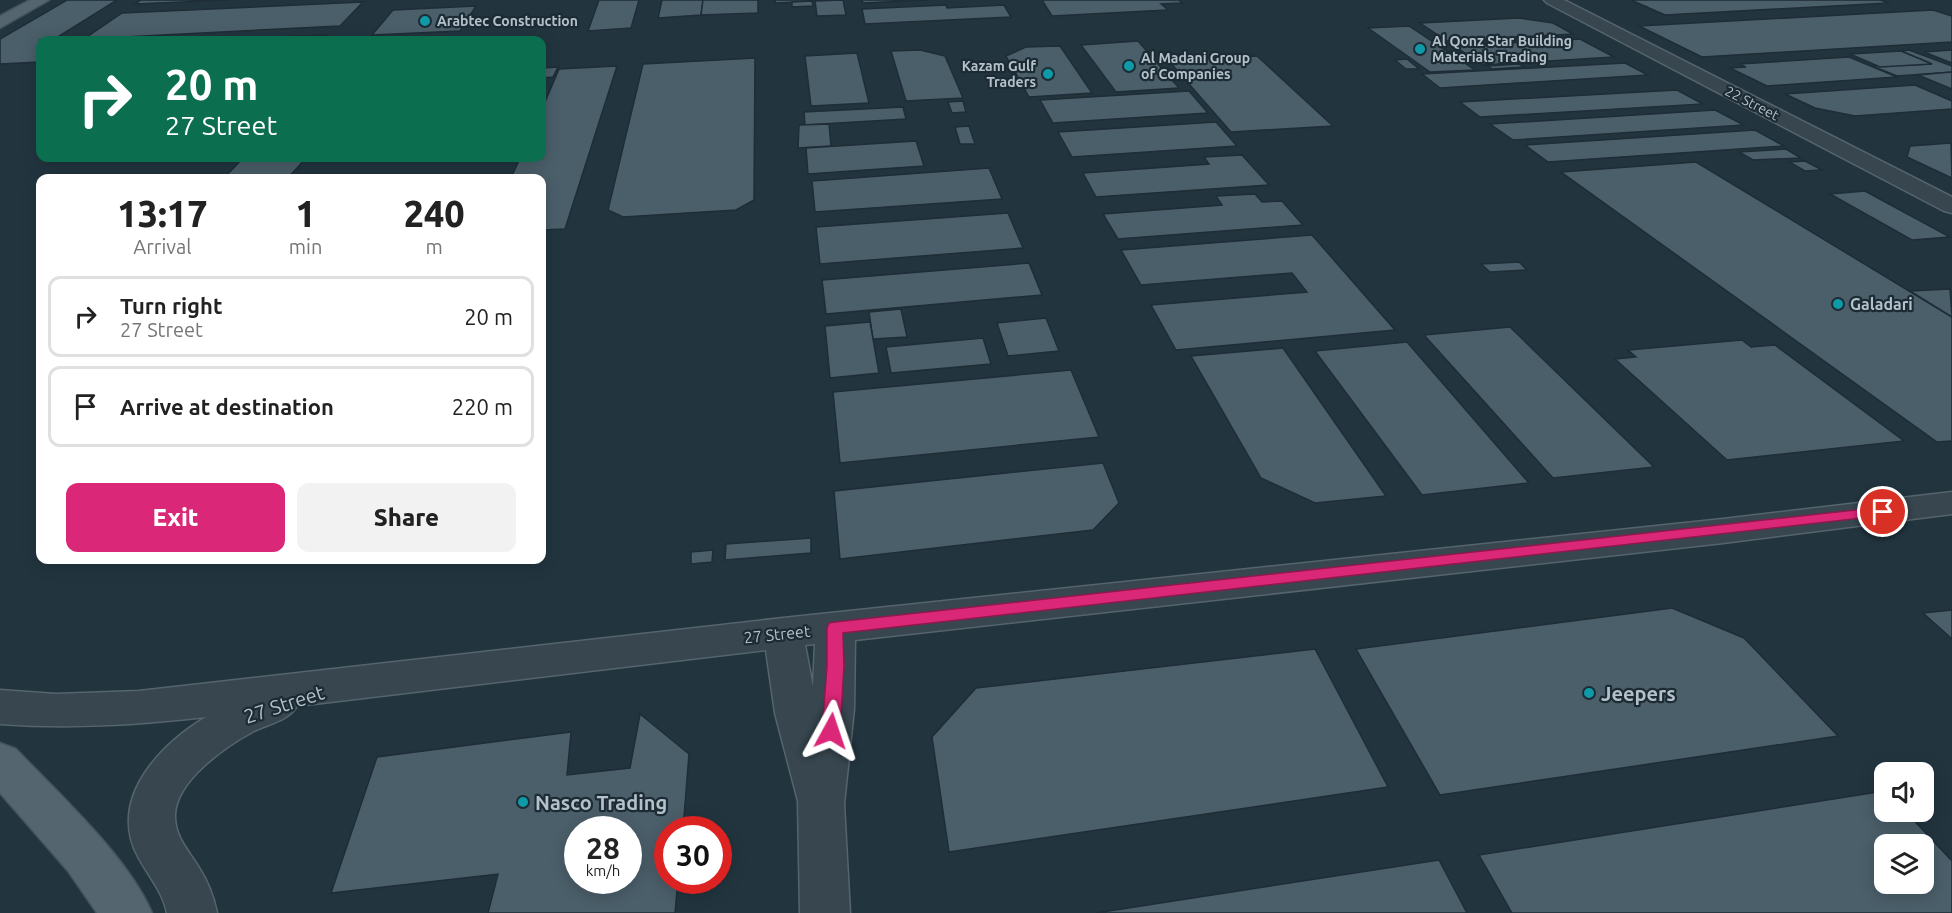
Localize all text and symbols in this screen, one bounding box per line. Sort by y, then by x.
place label: Arabtec Construction [437,13,578,29]
marker: Arabtec Construction [418,14,432,28]
place label: Al Qonz Star Building Materials Trading [1432,33,1572,65]
marker: Al Qonz Star Building Materials Trading [1413,42,1427,56]
place label: Al Madani Group of Companies [1141,50,1250,82]
place label: Kazam Gulf Traders [962,58,1036,90]
marker: Al Madani Group of Companies [1122,59,1136,73]
icon: right [66,60,144,138]
text: 20 m [165,61,259,108]
marker: Kazam Gulf Traders [1041,67,1055,81]
street label: 22 Street [1722,83,1782,124]
text: 27 Street [165,110,277,140]
text: 13:17 [117,193,207,234]
text: 1 [295,193,316,234]
text: 240 [404,193,465,234]
text: Arrival [133,235,192,258]
text: min [289,235,322,258]
text: m [426,235,443,258]
text: Turn right [120,293,222,318]
place label: Galadari [1850,295,1913,313]
marker: Galadari [1831,297,1845,311]
icon: right [69,300,102,333]
text: 20 m [464,304,513,329]
text: 27 Street [120,318,203,341]
icon: arrive [69,390,102,423]
text: Arrive at destination [120,394,334,419]
text: 220 m [452,394,513,419]
button: Exit [66,483,285,552]
button: Share [297,483,516,552]
pin [1857,486,1908,537]
icon: arrive [1866,495,1899,528]
street label: 27 Street [743,622,812,646]
street label: 27 Street [241,680,327,728]
place label: Jeepers [1601,682,1676,705]
marker: Jeepers [1582,686,1596,700]
position arrow [799,699,863,763]
map controls [1874,762,1934,894]
button: sound [1874,762,1934,822]
place label: Nasco Trading [535,791,667,814]
marker: Nasco Trading [516,795,530,809]
speed limit sign: 30 [654,816,732,894]
text: 28 [586,831,620,865]
button: layers [1874,834,1934,894]
text: km/h [586,862,620,879]

